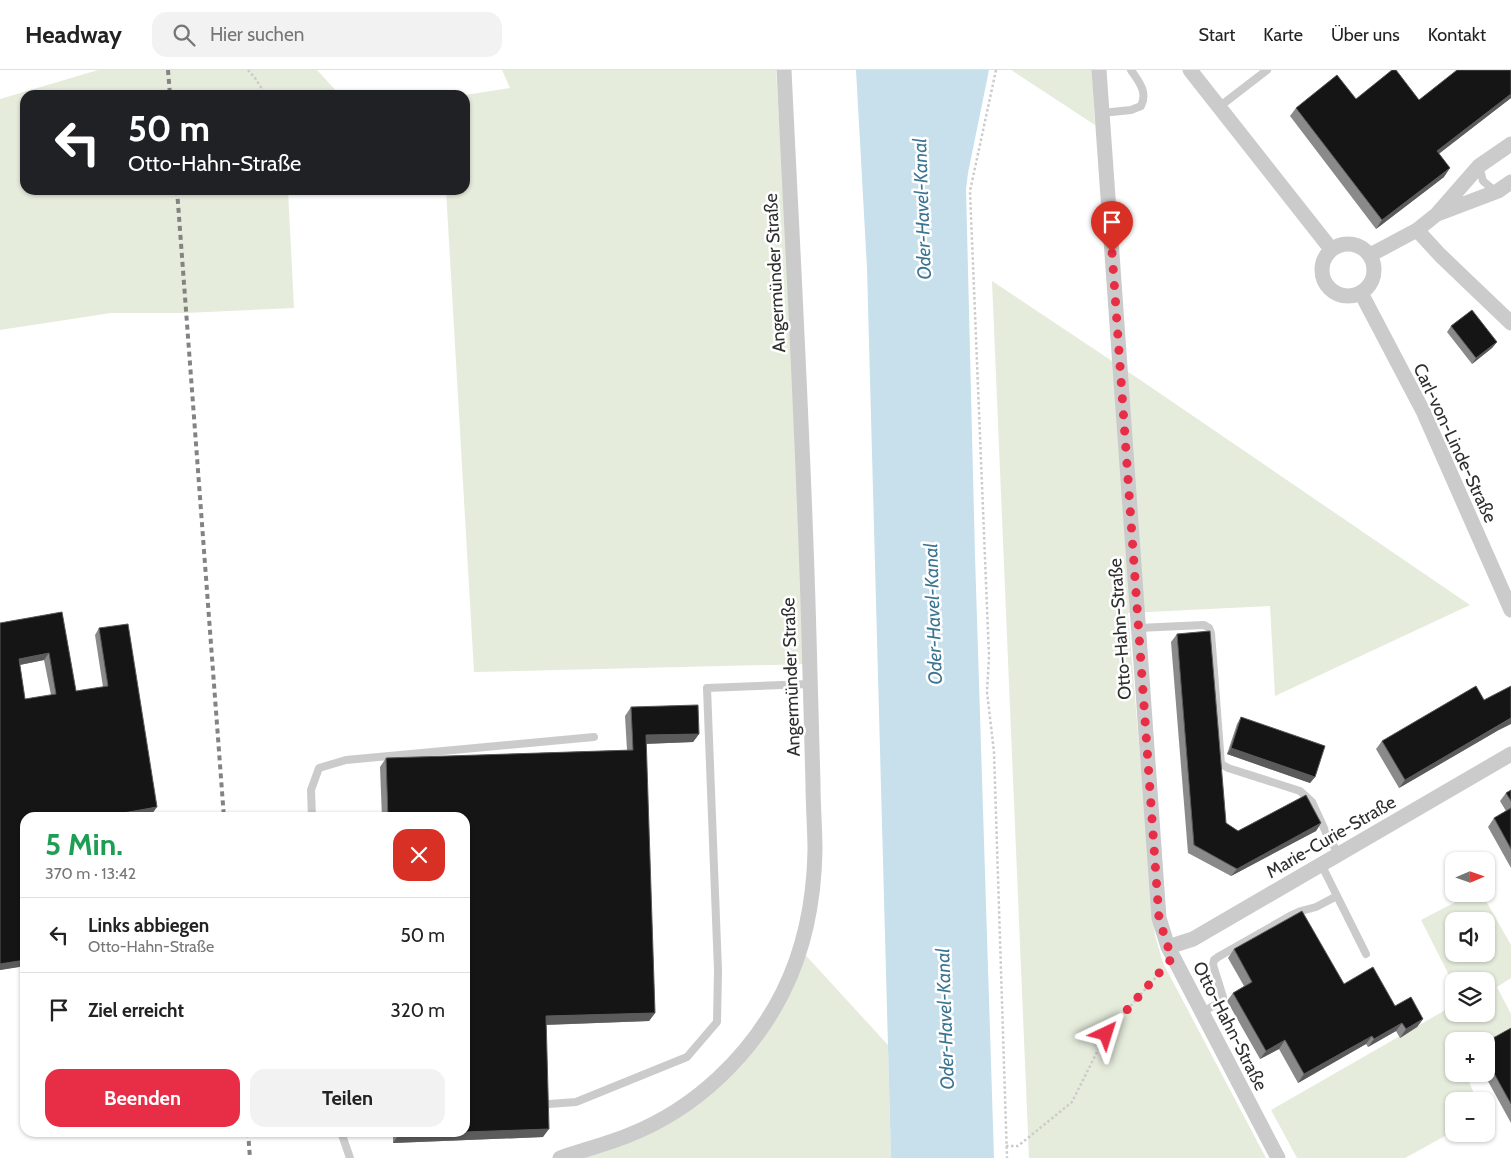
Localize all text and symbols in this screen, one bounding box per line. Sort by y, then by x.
search box [152,12,502,57]
text: Headway [25,20,122,49]
icon: search [170,21,198,49]
text: Hier suchen [210,23,304,46]
text: Start [1199,24,1235,46]
text: Karte [1263,24,1303,46]
text: Über uns [1331,24,1400,46]
text: Kontakt [1428,24,1486,46]
text: 50 m [128,107,210,150]
icon: left [45,110,110,175]
water label: Oder-Havel-Kanal [908,137,936,280]
text: Otto-Hahn-Straße [128,150,301,177]
street label: Angermünder Straße [760,193,790,353]
pin [1091,201,1133,252]
icon: arrive [1098,208,1126,236]
street label: Carl-von-Linde-Straße [1408,360,1502,526]
water label: Oder-Havel-Kanal [919,542,947,685]
street label: Otto-Hahn-Straße [1104,557,1136,701]
street label: Angermünder Straße [777,597,805,757]
street label: Marie-Curie-Straße [1262,791,1400,883]
text: 5 Min. [45,826,123,863]
button: close [393,829,445,881]
north arrow [1445,852,1495,902]
map controls [1445,852,1495,1142]
text: 370 m · 13:42 [45,864,136,883]
button: sound [1445,912,1495,962]
text: Links abbiegen [88,914,209,937]
icon: left [45,921,73,949]
text: 50 m [401,924,445,947]
text: Otto-Hahn-Straße [88,937,214,956]
water label: Oder-Havel-Kanal [931,947,959,1090]
street label: Otto-Hahn-Straße [1188,958,1272,1094]
button: layers [1445,972,1495,1022]
icon: arrive [45,996,73,1024]
text: Ziel erreicht [88,999,184,1022]
text: 320 m [391,999,445,1022]
position arrow [1079,1007,1131,1059]
button: + [1445,1032,1495,1082]
button: Beenden [45,1069,240,1127]
button: Teilen [250,1069,445,1127]
button: − [1445,1092,1495,1142]

